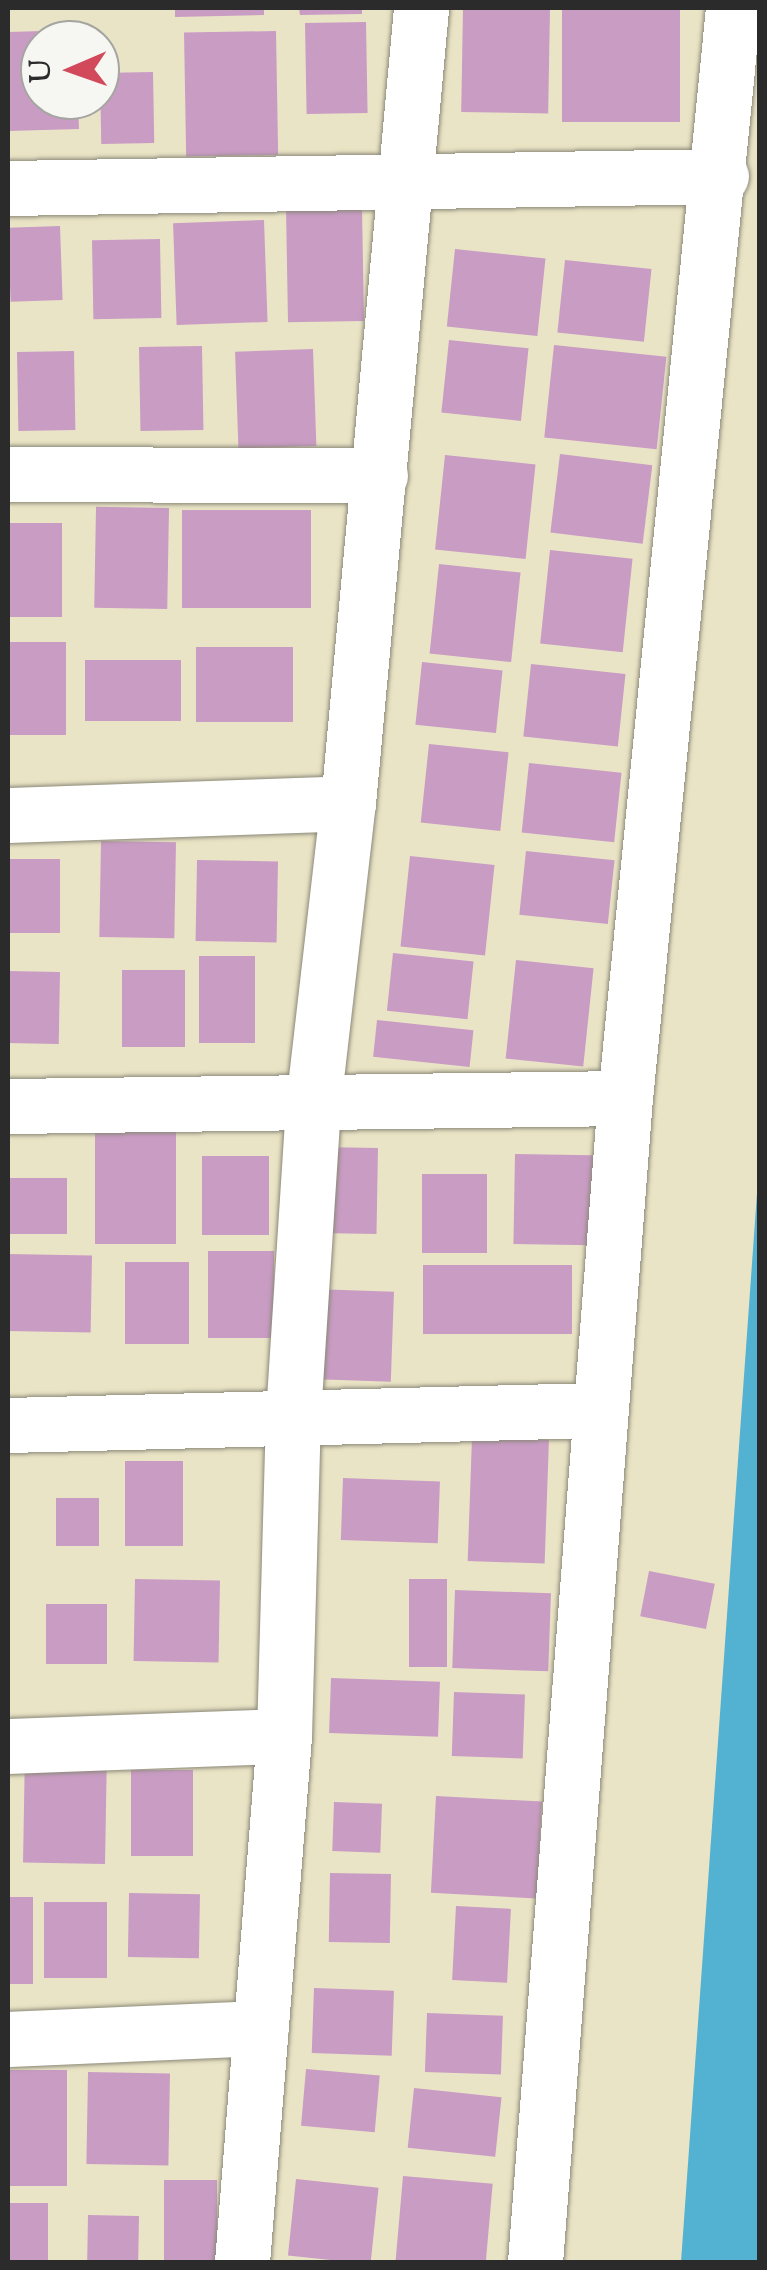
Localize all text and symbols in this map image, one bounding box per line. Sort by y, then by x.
north arrow [20,20,120,120]
text: U [22,59,62,83]

